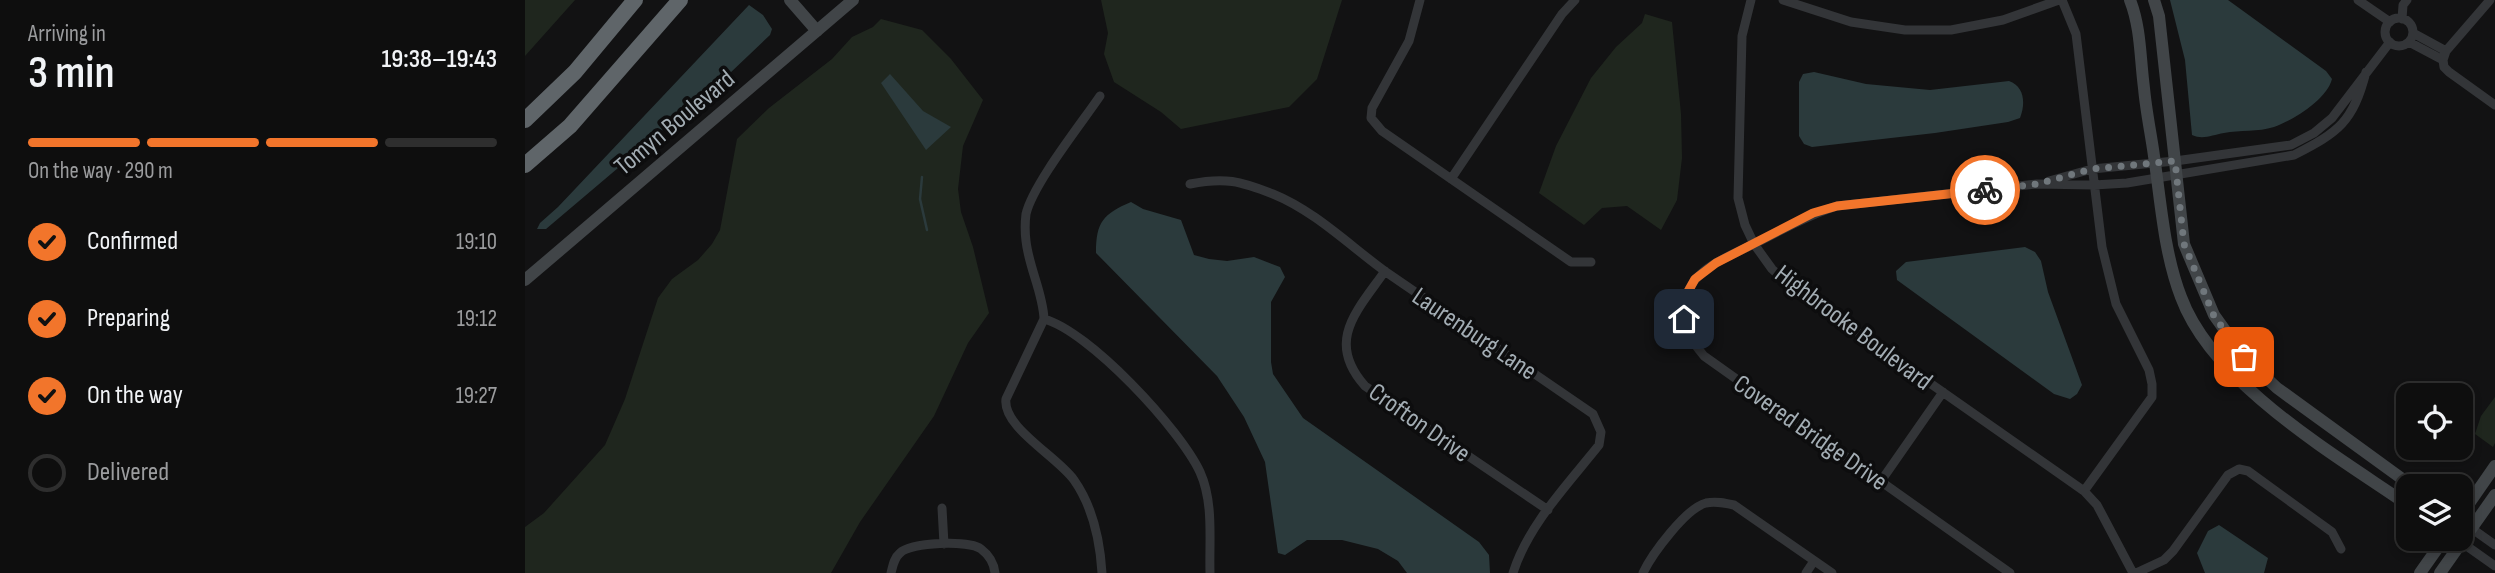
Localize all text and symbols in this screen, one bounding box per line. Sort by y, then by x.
text: Arriving in [28,20,106,48]
text: 19:38–19:43 [382,44,497,75]
text: 3 min [28,46,115,101]
street label: Tomyn Boulevard [609,64,741,182]
courier [1950,155,2020,225]
text: On the way · 290 m [28,157,173,185]
icon: bike [1966,171,2004,209]
icon: check [28,223,66,261]
text: Confirmed [87,226,178,257]
text: 19:10 [456,228,497,256]
street label: Highbrooke Boulevard [1768,259,1938,397]
street label: Laurenburg Lane [1406,281,1542,387]
pin [1654,289,1714,349]
icon: check [28,300,66,338]
icon: home [1665,300,1703,338]
text: Preparing [87,303,170,334]
text: 19:12 [457,305,497,333]
pin [2214,327,2274,387]
icon: bag [2225,338,2263,376]
street label: Covered Bridge Drive [1727,369,1893,498]
icon: check [28,377,66,415]
street label: Crofton Drive [1362,377,1476,469]
text: On the way [87,380,183,411]
text: 19:27 [456,382,497,410]
map controls [2396,383,2473,551]
button: locate [2396,383,2473,460]
text: Delivered [87,457,169,488]
button: layers [2396,474,2473,551]

